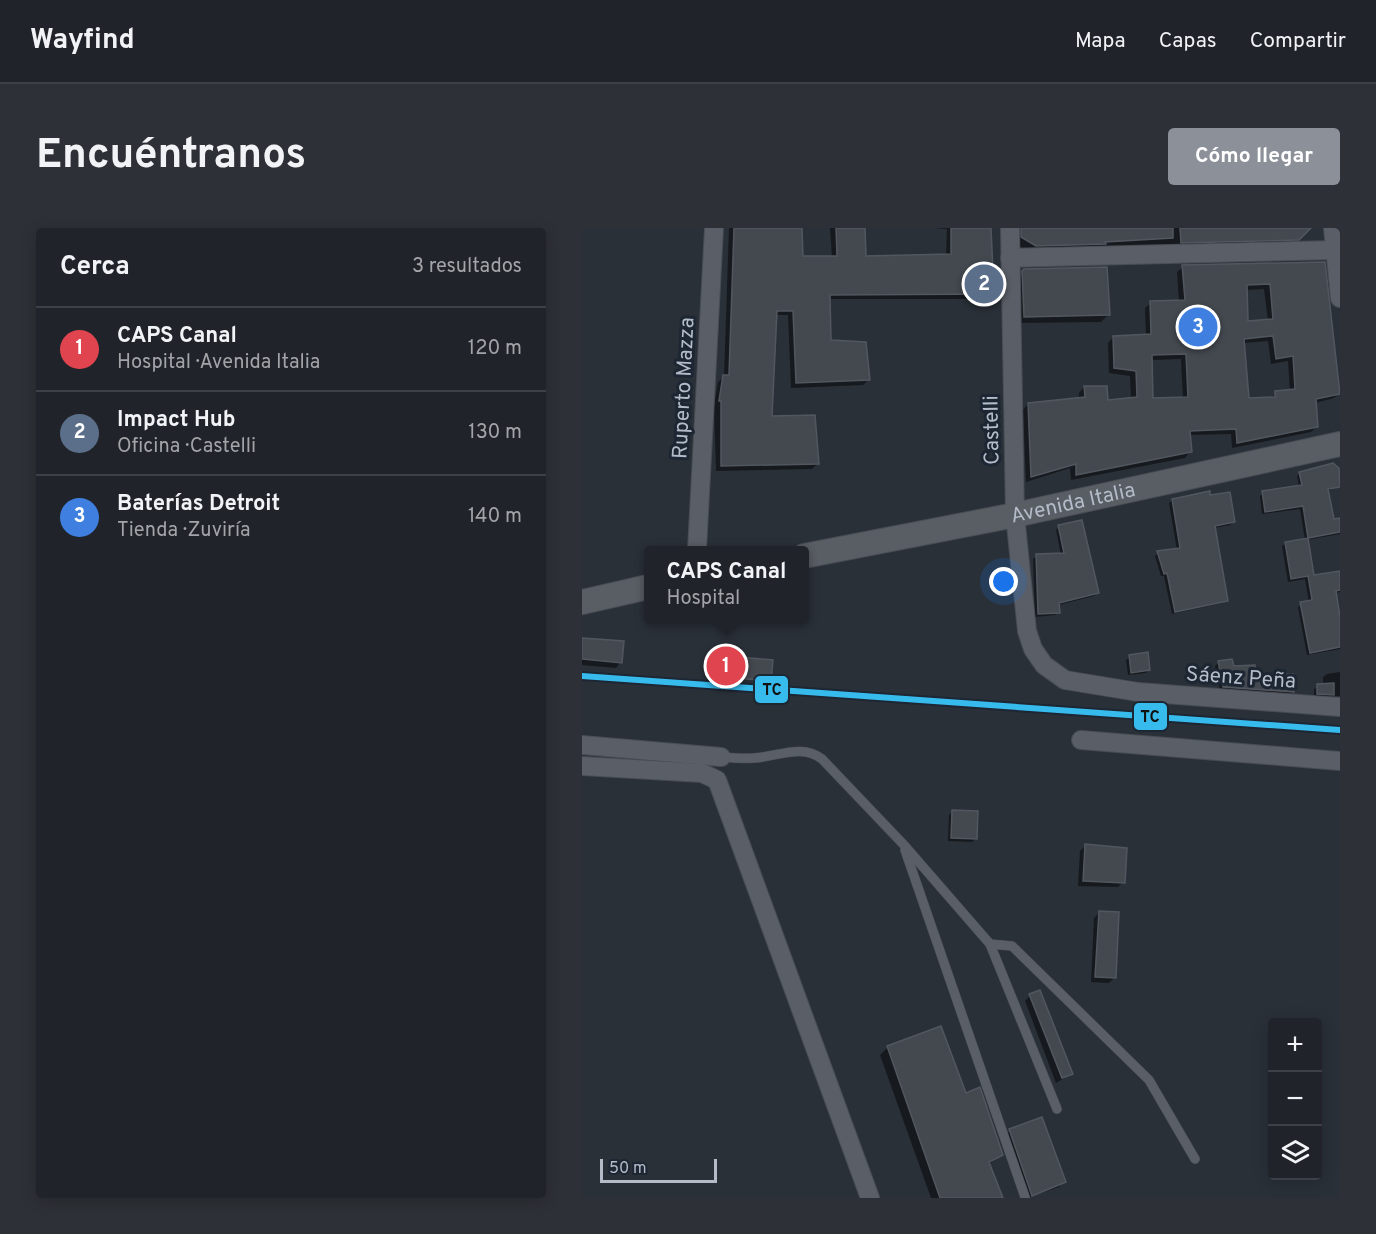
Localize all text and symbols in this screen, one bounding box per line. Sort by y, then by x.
text: Wayfind [30,23,135,59]
text: Mapa [1075,28,1126,55]
text: Capas [1159,28,1217,55]
text: Compartir [1250,28,1346,55]
button: Cómo llegar [1168,128,1340,185]
text: Encuéntranos [36,130,306,183]
text: Cerca [60,251,130,284]
text: 3 resultados [412,254,522,280]
pin: 2 [964,262,1004,306]
pin: 3 [1178,304,1218,350]
street label: Ruperto Mazza [667,317,702,460]
text: CAPS Canal [117,323,237,350]
text: 1 [76,336,84,362]
text: 120 m [468,336,522,362]
text: Hospital · Avenida Italia [117,350,320,376]
street label: Castelli [978,395,1007,465]
text: Impact Hub [117,407,236,434]
text: 2 [73,420,86,446]
text: 130 m [468,420,522,446]
text: Oficina · Castelli [117,434,256,460]
street label: Avenida Italia [1008,477,1138,531]
text: Baterías Detroit [117,491,280,518]
text: 3 [74,504,86,530]
text: 140 m [468,504,522,530]
text: Tienda · Zuviría [117,518,250,544]
popup [644,546,809,624]
text: CAPS Canal [666,559,787,586]
your location [989,567,1018,596]
text: Hospital [666,586,740,612]
pin: 1 [706,644,746,688]
street label: Sáenz Peña [1185,661,1297,696]
line badge: TC [754,675,789,704]
text: TC [762,681,782,701]
line badge: TC [1133,702,1168,731]
text: TC [1140,708,1160,728]
map controls [1268,1018,1322,1180]
button: + [1268,1018,1322,1072]
button: − [1268,1072,1322,1126]
button: layers [1268,1126,1322,1180]
scale bar [600,1156,717,1184]
text: 50 m [609,1159,647,1179]

